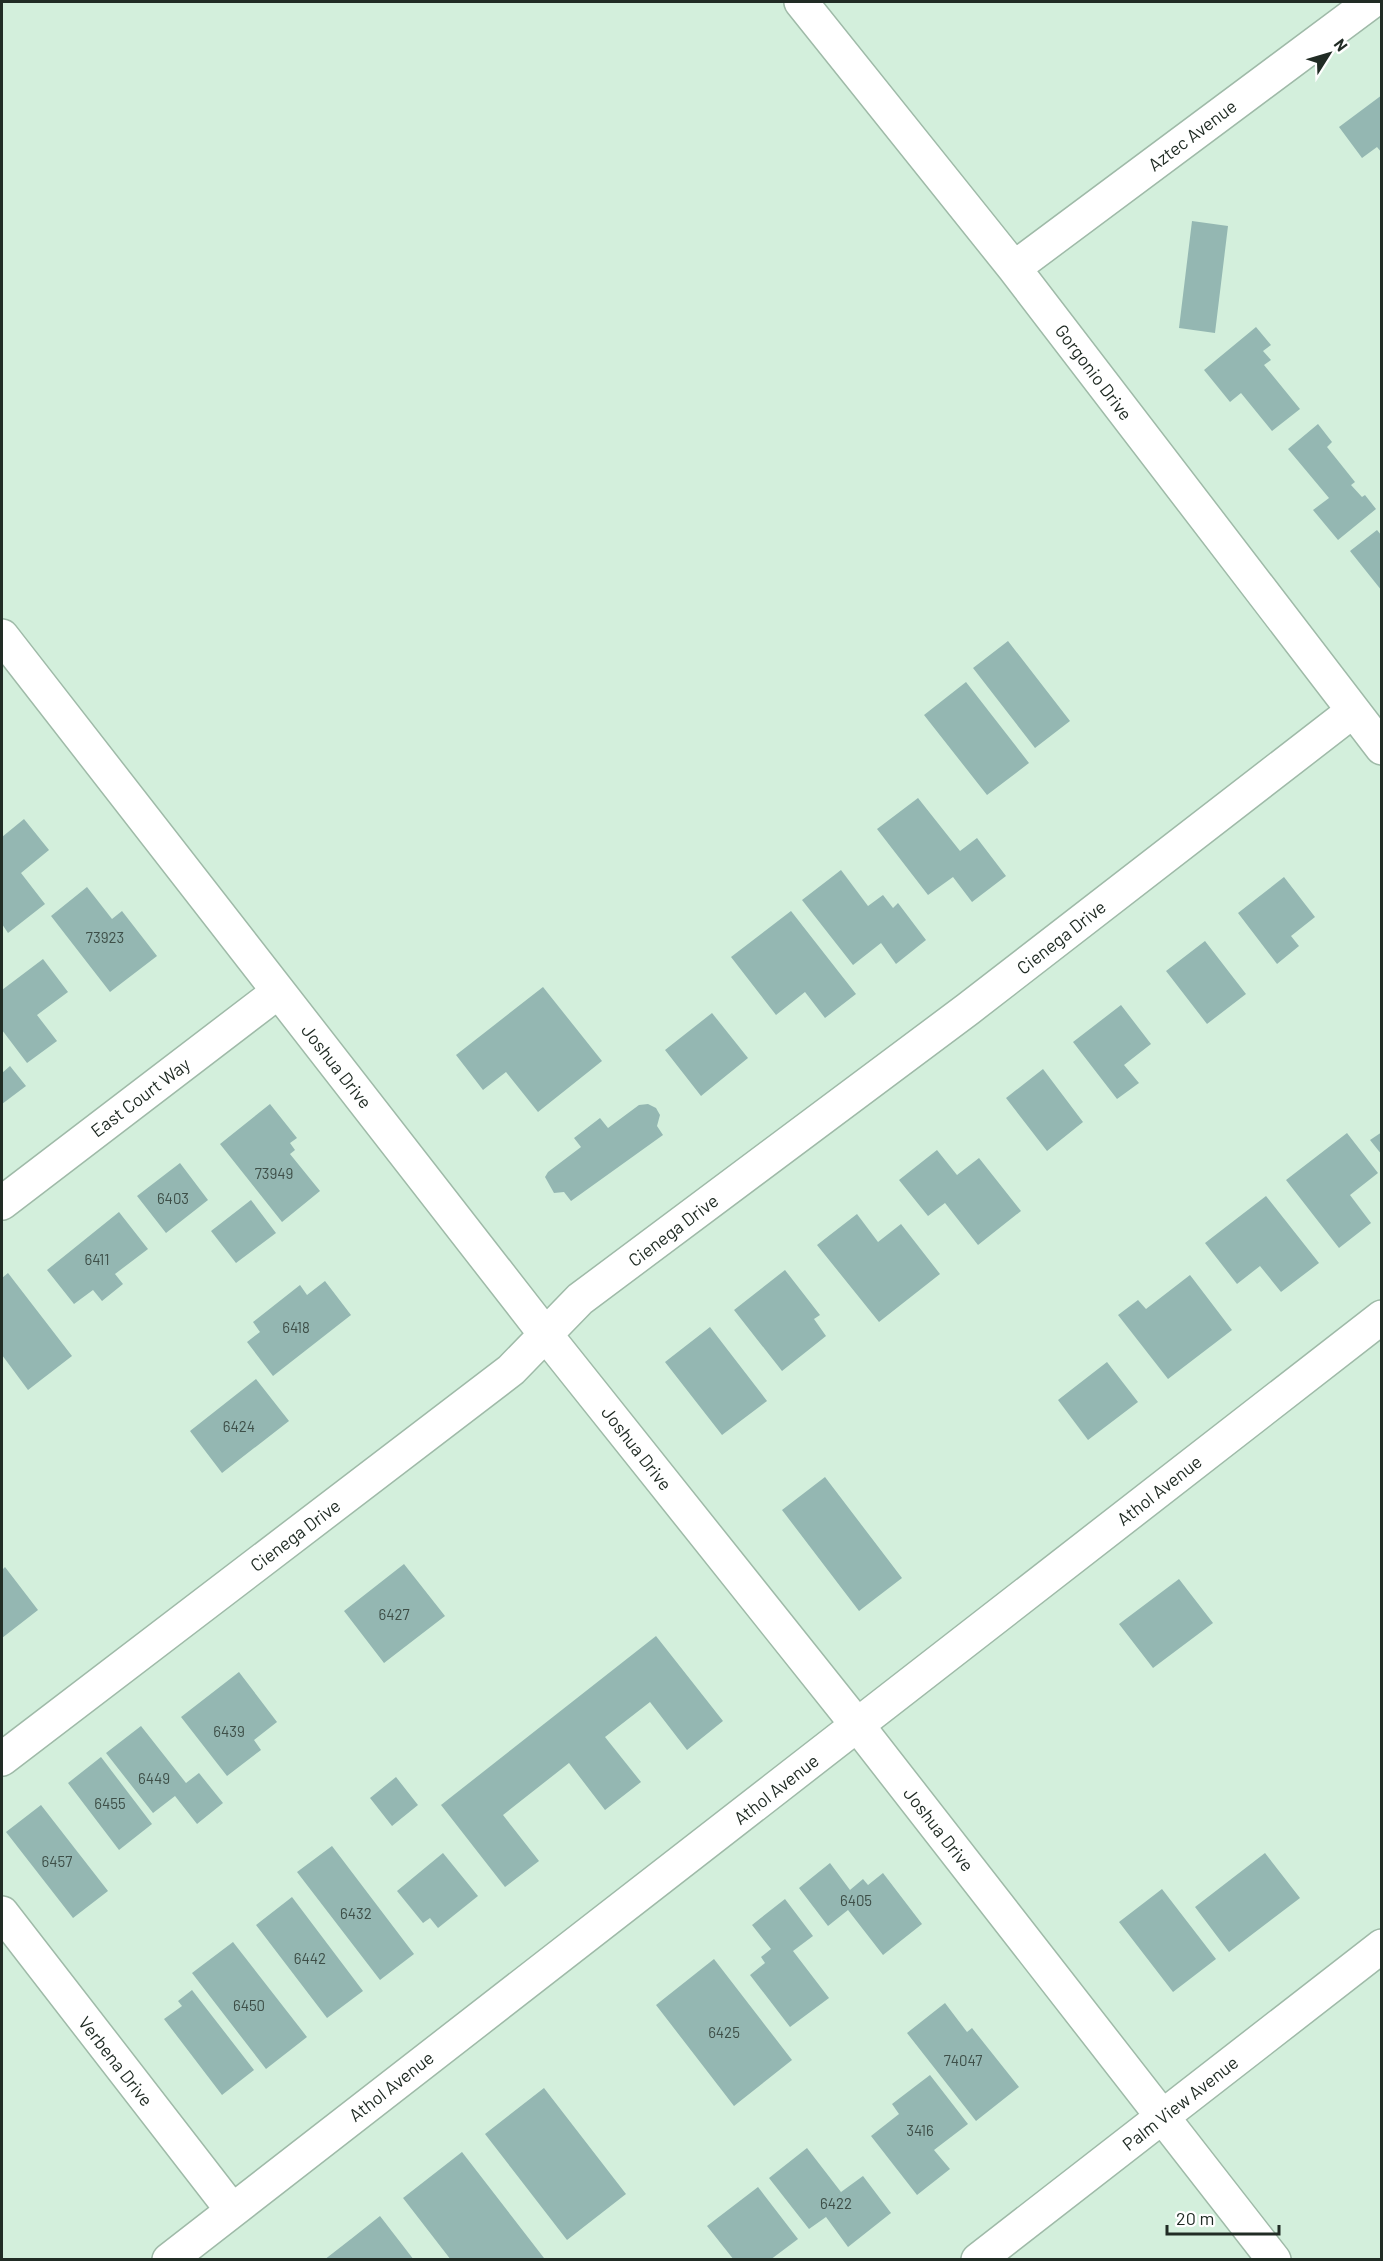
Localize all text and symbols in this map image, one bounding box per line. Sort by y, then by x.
north arrow [1299,24,1359,84]
text: N [1331,35,1352,55]
street label: Aztec Avenue [1143,95,1241,175]
street label: Gorgonio Drive [1051,320,1137,424]
street label: Cienega Drive [1012,895,1110,979]
house number: 73923 [86,928,124,946]
street label: Joshua Drive [297,1019,377,1113]
street label: East Court Way [86,1053,194,1141]
house number: 73949 [255,1164,293,1182]
house number: 6403 [157,1189,189,1207]
street label: Cienega Drive [624,1189,722,1271]
house number: 6411 [84,1250,110,1268]
house number: 6418 [282,1318,310,1336]
street label: Joshua Drive [597,1401,677,1495]
house number: 6424 [223,1417,255,1435]
street label: Athol Avenue [1112,1450,1206,1530]
street label: Cienega Drive [246,1494,344,1576]
house number: 6427 [378,1605,410,1623]
house number: 6439 [213,1722,245,1740]
street label: Athol Avenue [729,1749,823,1829]
house number: 6449 [138,1769,170,1787]
street label: Joshua Drive [899,1782,979,1876]
house number: 6455 [94,1794,126,1812]
house number: 6457 [42,1852,72,1870]
house number: 6405 [840,1891,872,1909]
house number: 6432 [340,1904,372,1922]
house number: 6442 [294,1949,326,1967]
house number: 6450 [233,1996,265,2014]
street label: Verbena Drive [74,2012,158,2110]
house number: 6425 [708,2023,740,2041]
street label: Athol Avenue [344,2046,438,2126]
house number: 74047 [944,2051,982,2069]
street label: Palm View Avenue [1118,2051,1242,2155]
house number: 3416 [906,2121,934,2139]
house number: 6422 [820,2194,852,2212]
scale bar [1167,2198,1280,2236]
text: 20 m [1176,2207,1214,2229]

